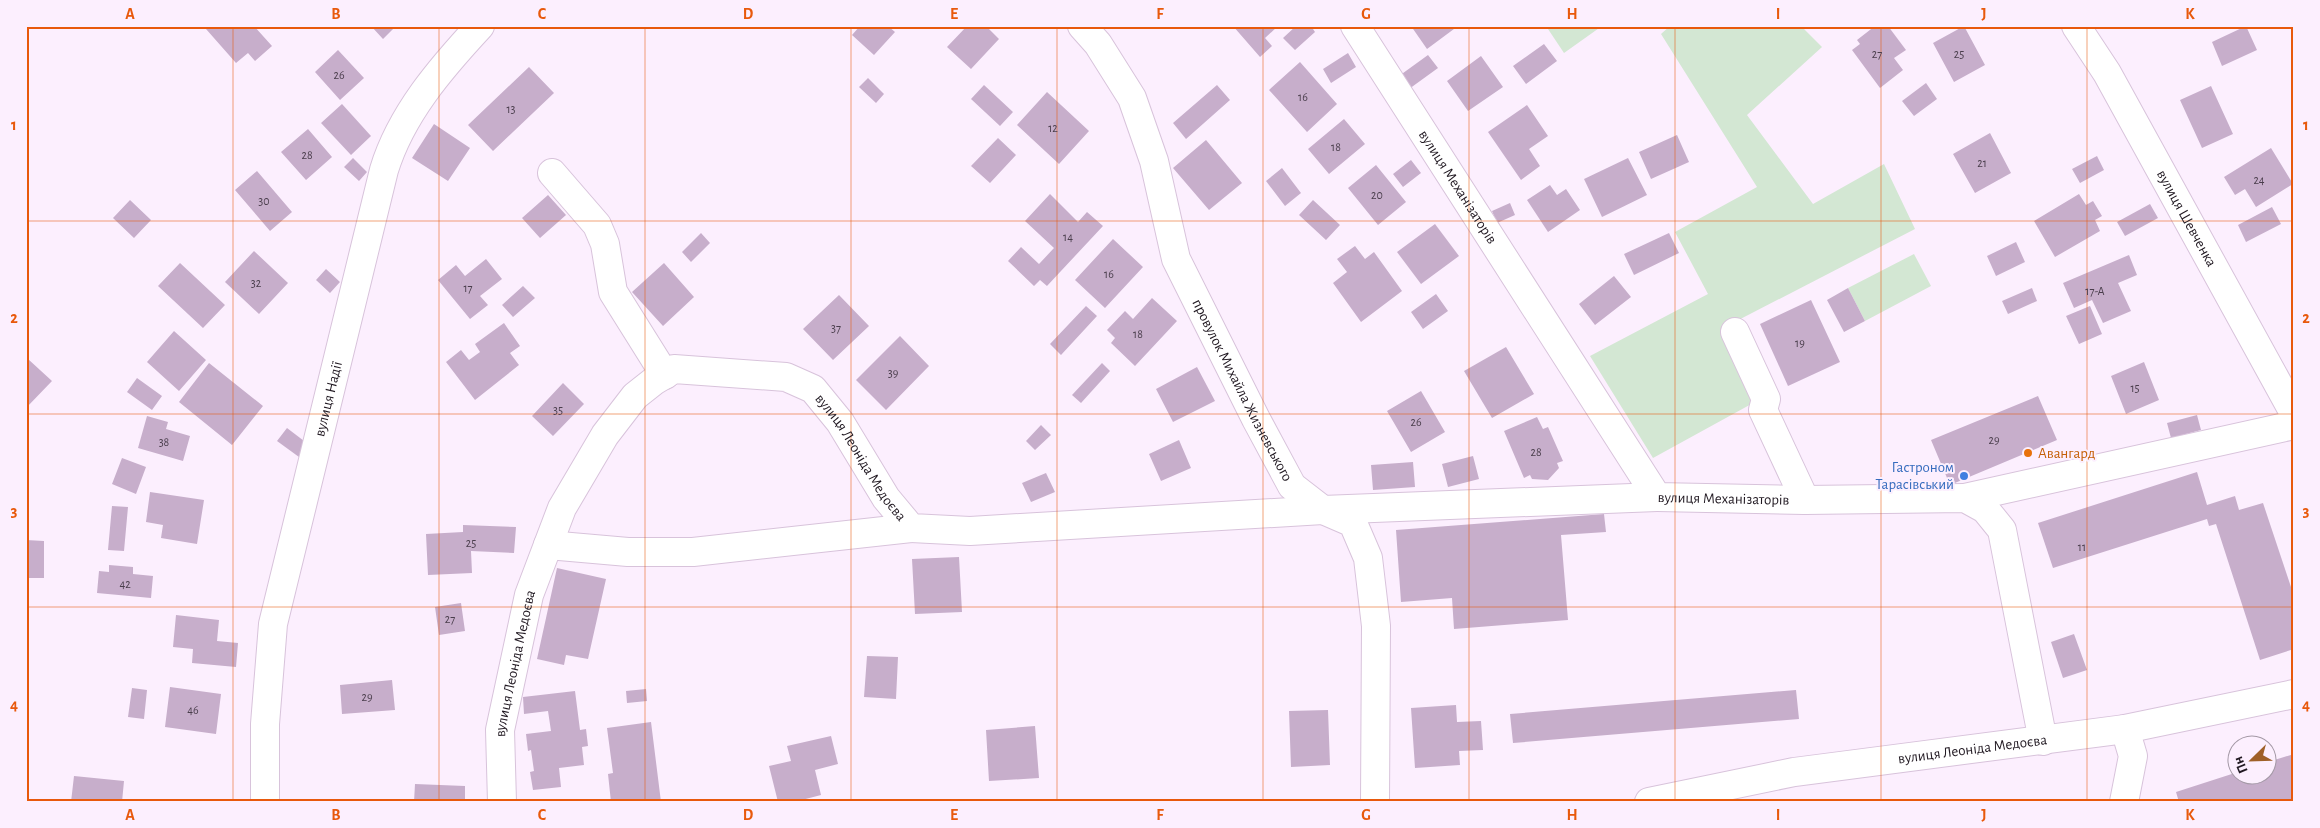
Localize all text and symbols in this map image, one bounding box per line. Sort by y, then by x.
text: A [125,6,135,22]
text: B [331,6,341,22]
text: C [538,6,547,22]
text: D [743,6,754,22]
text: E [950,6,958,22]
text: F [1156,6,1164,22]
text: G [1361,6,1371,22]
text: H [1566,6,1578,22]
text: I [1776,6,1780,22]
text: J [1981,6,1987,22]
text: K [2185,6,2195,22]
house number: 27 [1872,48,1882,60]
house number: 25 [1954,48,1964,60]
house number: 26 [333,69,345,81]
house number: 16 [1298,91,1308,103]
house number: 13 [506,103,516,115]
text: 1 [11,117,17,133]
text: 1 [2303,117,2309,133]
house number: 12 [1048,122,1058,134]
street label: вулиця Механізаторів [1416,127,1500,246]
house number: 18 [1331,141,1341,153]
house number: 28 [301,149,313,161]
house number: 21 [1977,157,1987,169]
street label: вулиця Шевченка [2154,167,2219,269]
house number: 24 [2253,174,2265,186]
house number: 20 [1371,189,1383,201]
house number: 30 [258,195,270,207]
house number: 14 [1063,231,1073,243]
house number: 16 [1104,268,1114,280]
house number: 32 [251,277,262,289]
house number: 17 [463,282,473,294]
house number: 17-А [2085,285,2105,297]
street label: провулок Михайла Жизневського [1190,296,1295,484]
text: 2 [10,310,18,326]
text: 2 [2302,310,2310,326]
house number: 37 [831,322,841,334]
house number: 18 [1133,328,1143,340]
house number: 19 [1795,337,1805,349]
street label: вулиця Надії [312,359,345,438]
house number: 39 [888,367,899,379]
house number: 15 [2130,382,2140,394]
street label: вулиця Леоніда Медоєва [813,391,909,524]
house number: 35 [553,404,563,416]
house number: 26 [1410,416,1422,428]
house number: 29 [1988,434,2000,446]
house number: 38 [159,436,170,448]
house number: 28 [1530,446,1542,458]
place label: Авангард [2038,446,2095,461]
marker: Авангард [2022,447,2034,459]
place label: Гастроном Тарасівський [1875,460,1954,492]
marker: Гастроном Тарасівський [1958,470,1970,482]
street label: вулиця Механізаторів [1657,490,1790,507]
text: 3 [11,503,18,519]
text: 3 [2303,503,2310,519]
house number: 25 [466,537,476,549]
house number: 11 [2078,541,2086,553]
house number: 42 [119,578,131,590]
street label: вулиця Леоніда Медоєва [492,588,538,737]
house number: 27 [445,613,455,625]
house number: 29 [361,691,373,703]
text: 4 [10,697,18,713]
text: 4 [2302,697,2310,713]
house number: 46 [187,704,199,716]
street label: вулиця Леоніда Медоєва [1897,732,2048,766]
north arrow [2228,736,2278,786]
text: Пн [2231,754,2251,775]
text: A [125,807,135,823]
text: B [331,807,341,823]
text: C [538,807,547,823]
text: D [743,807,754,823]
text: E [950,807,958,823]
text: F [1156,807,1164,823]
text: G [1361,807,1371,823]
text: H [1566,807,1578,823]
text: I [1776,807,1780,823]
text: J [1981,807,1987,823]
text: K [2185,807,2195,823]

